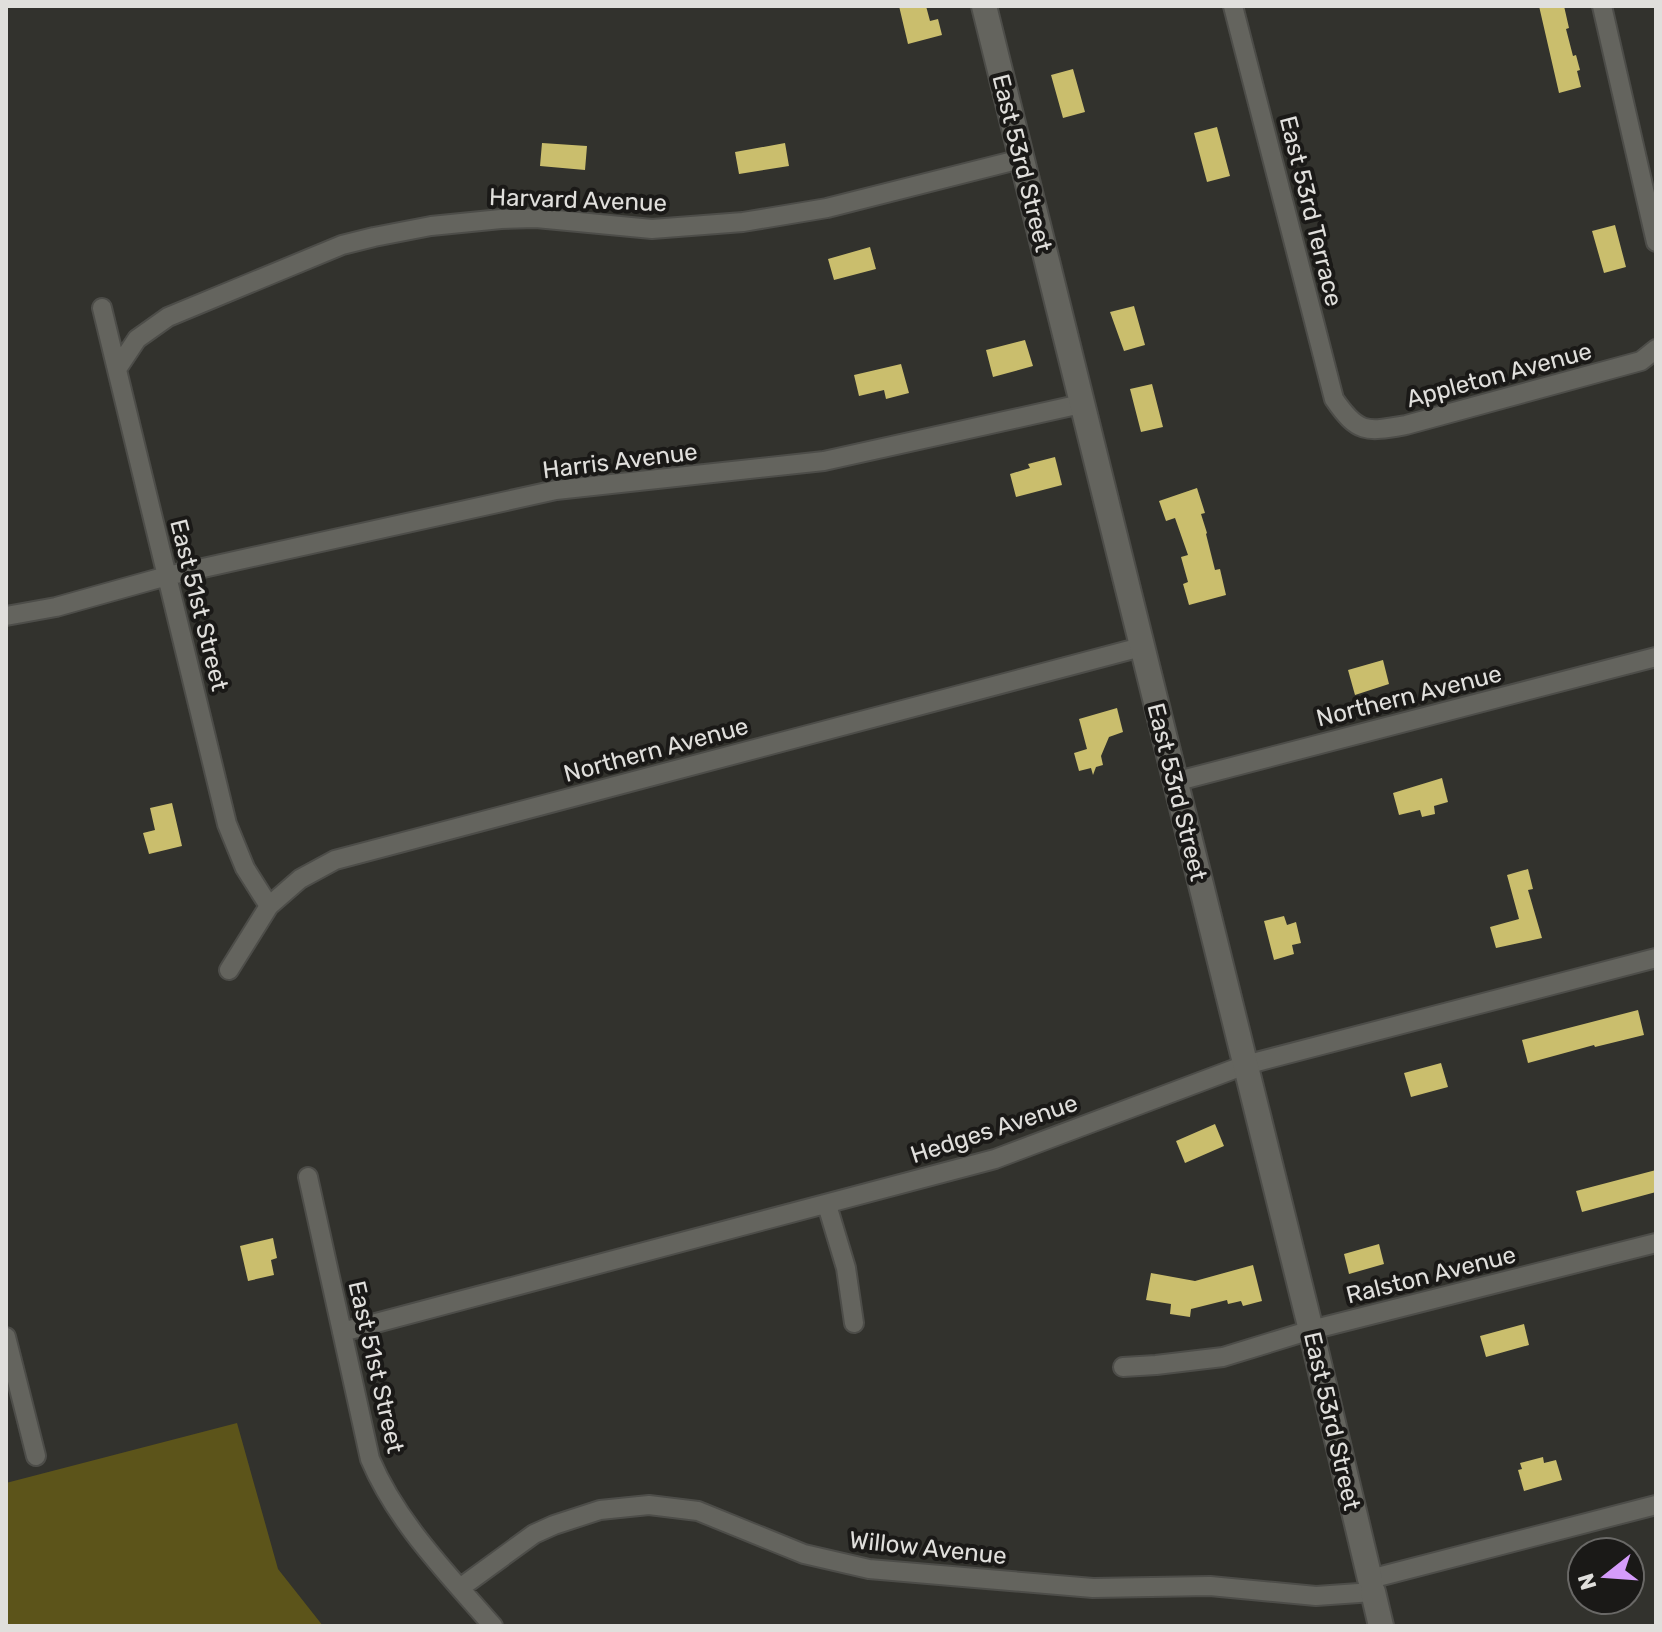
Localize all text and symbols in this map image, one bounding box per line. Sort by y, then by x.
street label: East 53rd Street [986,71,1058,255]
street label: East 53rd Terrace [1274,113,1348,309]
street label: Harvard Avenue [489,183,667,217]
street label: Appleton Avenue [1403,337,1595,413]
street label: Harris Avenue [541,438,699,484]
street label: East 51st Street [164,516,234,694]
street label: Northern Avenue [1313,659,1505,733]
street label: East 53rd Street [1141,700,1213,884]
street label: Northern Avenue [561,712,751,788]
street label: Hedges Avenue [907,1089,1081,1169]
street label: Ralston Avenue [1343,1240,1519,1310]
street label: East 51st Street [343,1278,409,1456]
street label: East 53rd Street [1298,1329,1366,1513]
street label: Willow Avenue [848,1526,1008,1570]
north arrow [1566,1536,1646,1616]
text: N [1572,1570,1603,1593]

